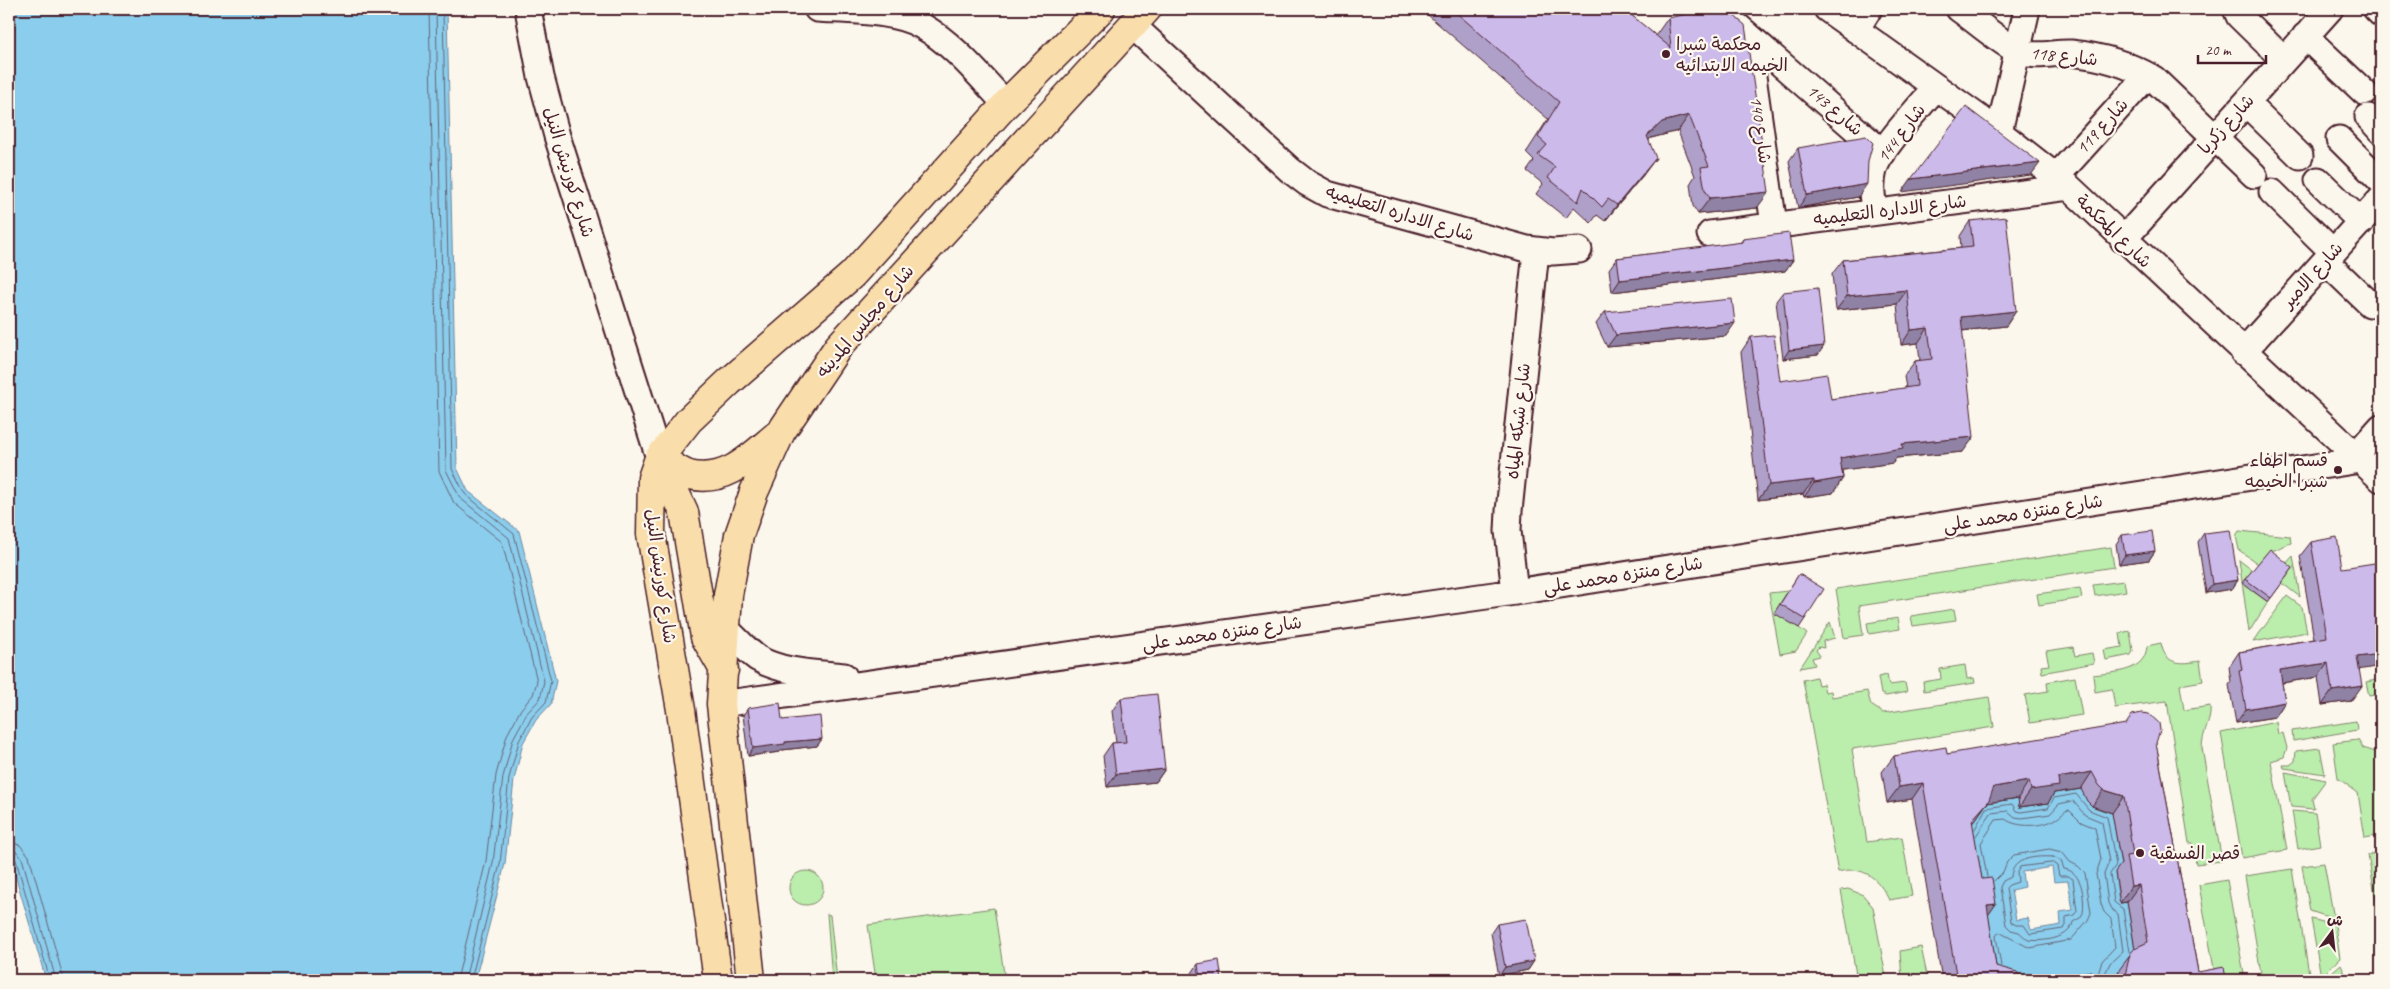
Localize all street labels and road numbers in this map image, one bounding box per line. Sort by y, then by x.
street label: شارع 118 [2029,42,2099,71]
street label: شارع 143 [1802,80,1868,141]
street label: شارع زكريا [2193,89,2259,159]
street label: شارع 119 [2071,94,2134,159]
street label: شارع 140 [1744,95,1777,165]
street label: شارع 144 [1872,99,1931,167]
street label: شارع كورنيش النيل [538,104,599,240]
street label: شارع الاداره التعليميه [1323,180,1477,247]
street label: شارع الاداره التعليميه [1812,190,1968,231]
street label: شارع المحكمة [2071,190,2156,273]
street label: شارع الامير [2275,237,2348,315]
street label: شارع مجلس المدينه [811,260,919,383]
street label: شارع شبكه المياه [1501,362,1536,480]
street label: شارع منتزه محمد على [1942,490,2105,537]
street label: شارع كورنيش النيل [640,507,681,645]
street label: شارع منتزه محمد على [1542,552,1705,599]
street label: شارع منتزه محمد على [1141,611,1304,656]

